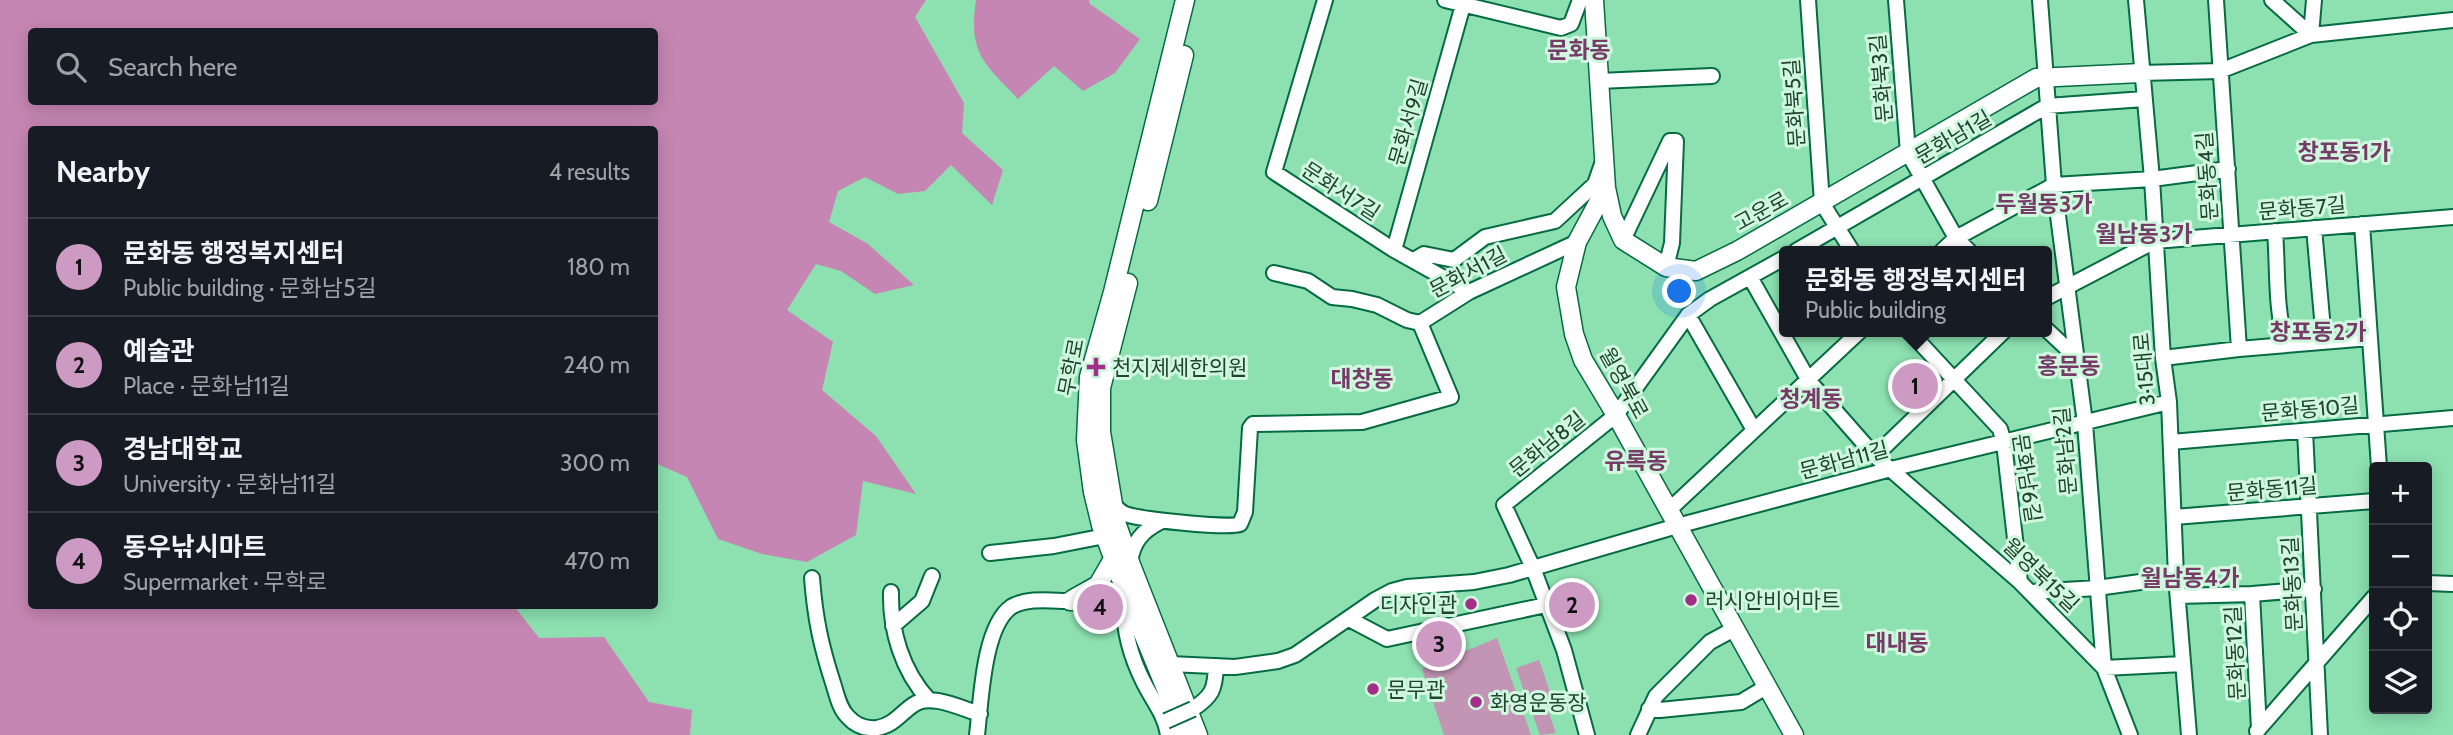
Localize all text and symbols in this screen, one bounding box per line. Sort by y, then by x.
search box [28,28,658,105]
street label: 문화북3길 [1865,33,1897,123]
district label: 문화동 [1547,36,1611,64]
icon: search [52,48,90,86]
text: Search here [108,51,237,83]
street label: 문화북5길 [1778,58,1810,148]
street label: 문화서9길 [1384,76,1432,168]
street label: 문화남1길 [1910,105,1996,169]
street label: 문화동4길 [2191,131,2223,221]
district label: 창포동1가 [2297,138,2391,166]
text: Nearby [56,153,150,190]
street label: 문화서7길 [1297,157,1385,225]
text: 4 results [549,158,630,186]
street label: 고운로 [1730,186,1792,236]
district label: 두월동3가 [1995,190,2093,218]
street label: 문화동7길 [2257,192,2347,224]
district label: 월남동3가 [2095,220,2193,248]
text: 문화동 행정복지센터 [123,237,344,269]
street label: 문화서1길 [1425,241,1511,303]
popup [1779,246,2052,337]
text: 1 [75,253,83,281]
text: 180 m [567,253,630,281]
text: 문화동 행정복지센터 [1805,264,2026,296]
text: Public building · 문화남5길 [123,274,377,302]
your location [1662,274,1696,308]
text: Public building [1805,296,1946,324]
district label: 창포동2가 [2270,318,2366,346]
street label: 3·15대로 [2128,332,2160,406]
text: 예술관 [123,335,195,367]
street label: 무학로 [1053,336,1089,398]
street label: 월영북로 [1594,343,1654,423]
text: 2 [73,351,85,379]
text: 240 m [563,351,630,379]
district label: 홍문동 [2037,352,2101,380]
place label: 천지제세한의원 [1112,355,1247,380]
marker: 천지제세한의원 [1086,357,1106,377]
pin: 1 [1892,360,1938,412]
district label: 대창동 [1330,365,1394,393]
text: Place · 문화남11길 [123,372,290,400]
district label: 청계동 [1779,385,1843,413]
street label: 문화동10길 [2260,392,2360,426]
street label: 문화남8길 [1504,406,1590,482]
street label: 문화남2길 [2049,406,2081,496]
street label: 문화남6길 [2008,432,2046,524]
text: 경남대학교 [123,433,243,465]
street label: 문화남11길 [1797,436,1891,484]
district label: 유록동 [1604,447,1668,475]
text: 3 [73,449,85,477]
text: 300 m [560,449,630,477]
map controls [2369,462,2432,714]
button: + [2369,462,2432,525]
text: University · 문화남11길 [123,470,336,498]
street label: 문화동11길 [2226,473,2318,505]
button: − [2369,525,2432,588]
text: 동우낚시마트 [123,531,267,563]
street label: 월영북15길 [1998,533,2084,617]
street label: 문화동13길 [2277,536,2307,632]
text: 4 [72,547,86,575]
text: 470 m [564,547,630,575]
district label: 월남동4가 [2141,564,2239,592]
text: Supermarket · 무학로 [123,568,327,596]
pin: 2 [1549,579,1595,631]
pin: 4 [1077,581,1123,633]
place label: 러시안비어마트 [1705,588,1840,613]
button: locate [2369,588,2432,651]
place label: 디자인관 [1380,592,1457,617]
marker: 러시안비어마트 [1683,592,1699,608]
marker: 디자인관 [1463,596,1479,612]
street label: 문화동12길 [2220,605,2250,701]
pin: 3 [1416,618,1462,670]
district label: 대내동 [1865,629,1929,657]
button: layers [2369,651,2432,714]
place label: 문무관 [1387,677,1445,702]
marker: 문무관 [1365,681,1381,697]
place label: 화영운동장 [1490,690,1587,715]
marker: 화영운동장 [1468,694,1484,710]

